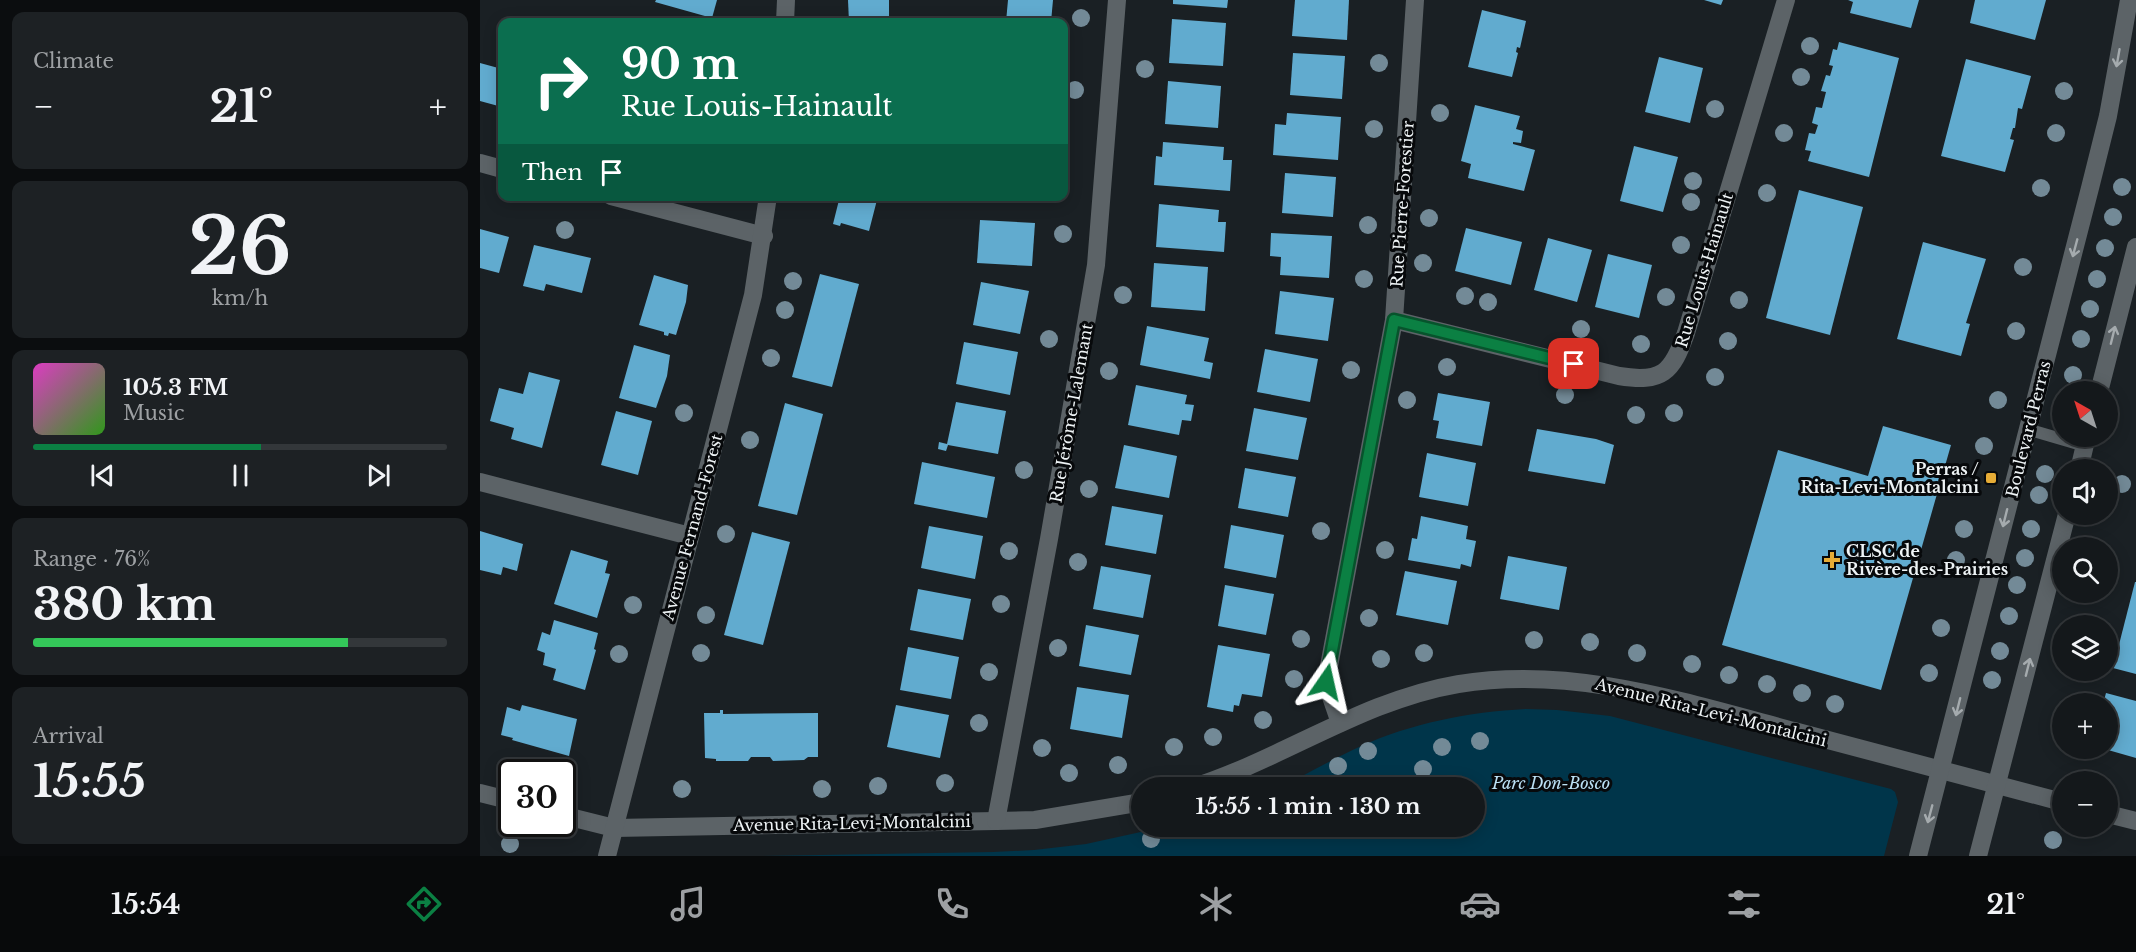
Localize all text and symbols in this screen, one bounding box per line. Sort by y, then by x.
text: 90 m [621,38,739,90]
icon: right [522,42,600,120]
one-way arrow [2112,47,2123,67]
text: Climate [33,49,114,73]
text: 21° [209,78,273,134]
text: − [33,86,54,127]
text: + [429,86,447,127]
text: Rue Louis-Hainault [621,90,892,123]
street label: Rue Pierre-Forestier [1386,120,1418,288]
icon: arrive [595,156,628,189]
text: Then [522,159,583,186]
street label: Rue Louis-Hainault [1671,190,1737,350]
text: 26 [188,198,292,295]
one-way arrow [2069,238,2080,257]
text: km/h [212,286,268,310]
street label: Rue Jérôme-Lalemant [1045,322,1097,504]
one-way arrow [2108,326,2120,345]
pin [1548,338,1599,389]
icon: arrive [1557,347,1590,380]
street label: Boulevard Perras [2001,359,2055,499]
text: 105.3 FM [123,374,228,401]
north arrow [2052,381,2118,447]
map controls [2052,381,2118,837]
text: Music [123,401,184,425]
street label: Avenue Fernand-Forest [657,432,726,623]
icon: previous [86,459,119,492]
icon: pause [224,459,257,492]
icon: next [362,459,395,492]
place label: Perras / Rita-Levi-Montalcini [1800,459,1979,497]
button: sound [2052,459,2118,525]
marker: Perras / Rita-Levi-Montalcini [1984,471,1998,485]
one-way arrow [1999,508,2011,527]
button: search [2052,537,2118,603]
place label: CLSC de Rivère-des-Prairies [1846,541,2008,579]
text: Range · 76% [33,547,150,571]
marker: CLSC de Rivère-des-Prairies [1823,551,1841,569]
text: 380 km [33,576,216,632]
button: layers [2052,615,2118,681]
position arrow [1294,650,1358,714]
one-way arrow [2022,658,2034,677]
street label: Avenue Rita-Levi-Montalcini [1592,673,1829,751]
button: + [2052,693,2118,759]
one-way arrow [1952,697,1964,716]
text: Arrival [33,724,104,748]
text: 15:55 [33,753,146,809]
speed limit sign: 30 [498,759,576,837]
button: − [2052,771,2118,837]
park label: Parc Don-Bosco [1491,773,1610,793]
text: 15:55 · 1 min · 130 m [1196,793,1421,820]
one-way arrow [1924,804,1935,823]
street label: Avenue Rita-Levi-Montalcini [732,811,972,835]
icon: directions [403,883,445,925]
icon: music [667,883,709,925]
icon: phone [931,883,973,925]
icon: climate [1195,883,1237,925]
icon: car [1459,883,1501,925]
icon: filters [1723,883,1765,925]
text: 15:54 [111,888,181,921]
text: 21° [1987,888,2025,921]

